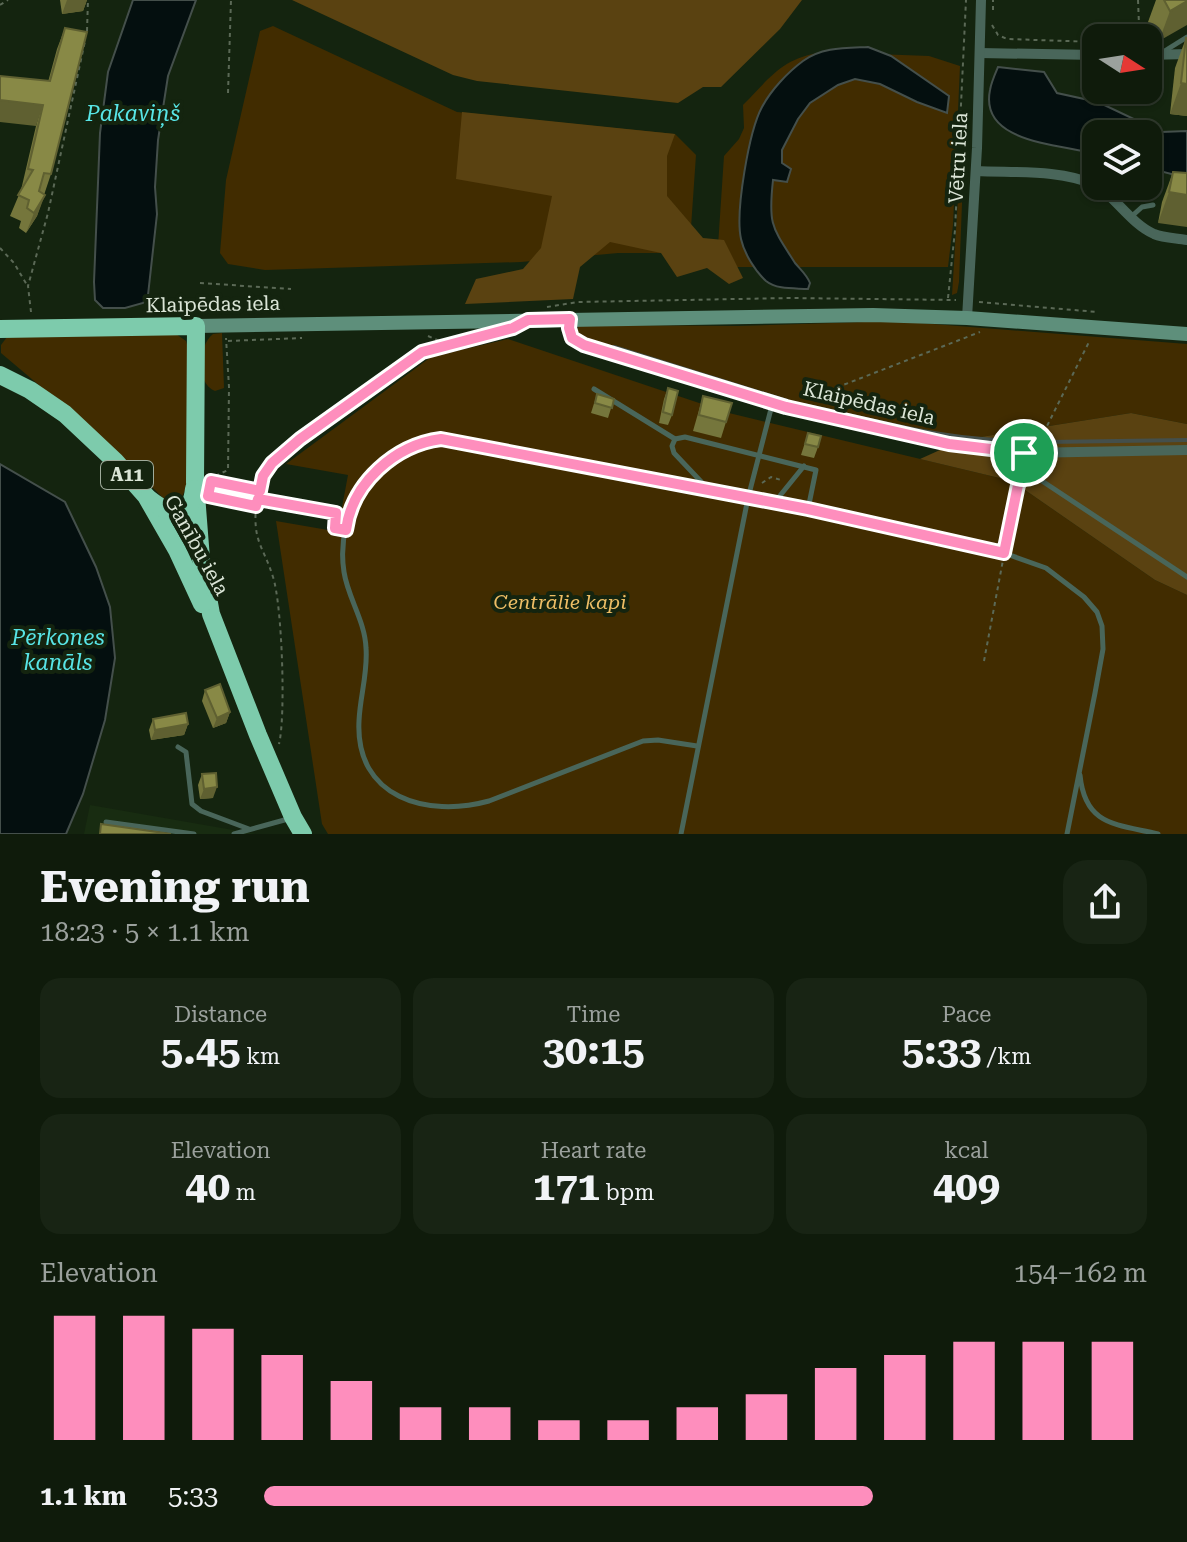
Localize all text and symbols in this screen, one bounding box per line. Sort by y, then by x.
north arrow [1082,24,1162,104]
map controls [1082,24,1162,200]
water label: Pakaviņš [85,101,180,128]
street label: Vētru iela [944,112,972,204]
button: layers [1082,120,1162,200]
street label: Klaipēdas iela [146,291,281,317]
street label: Klaipēdas iela [801,376,937,430]
pin [990,419,1058,487]
icon: arrive [1002,431,1046,475]
road number: A11 [101,461,153,489]
street label: Ganību iela [160,491,235,600]
park label: Centrālie kapi [494,590,626,614]
water label: Pērkones kanāls [10,625,105,675]
button: share [1063,860,1147,944]
text: Evening run [40,861,310,913]
text: 18:23 · 5 × 1.1 km [40,917,250,947]
text: Distance [174,1002,267,1027]
text: Time [567,1002,620,1027]
text: Pace [942,1002,991,1027]
text: 5.45 [161,1027,241,1074]
text: 30:15 [542,1027,645,1074]
text: 5:33 [902,1027,981,1074]
text: km [241,1044,280,1069]
text: /km [981,1044,1031,1069]
text: Elevation [171,1138,270,1163]
text: Heart rate [541,1138,646,1163]
text: kcal [944,1138,989,1163]
text: 40 [185,1163,230,1210]
text: 171 [533,1163,600,1210]
text: 409 [933,1163,1000,1210]
text: m [230,1180,256,1205]
text: bpm [600,1180,654,1205]
text: Elevation [40,1258,158,1288]
text: 154–162 m [1014,1258,1147,1288]
text: 1.1 km [40,1481,127,1511]
text: 5:33 [168,1481,218,1511]

